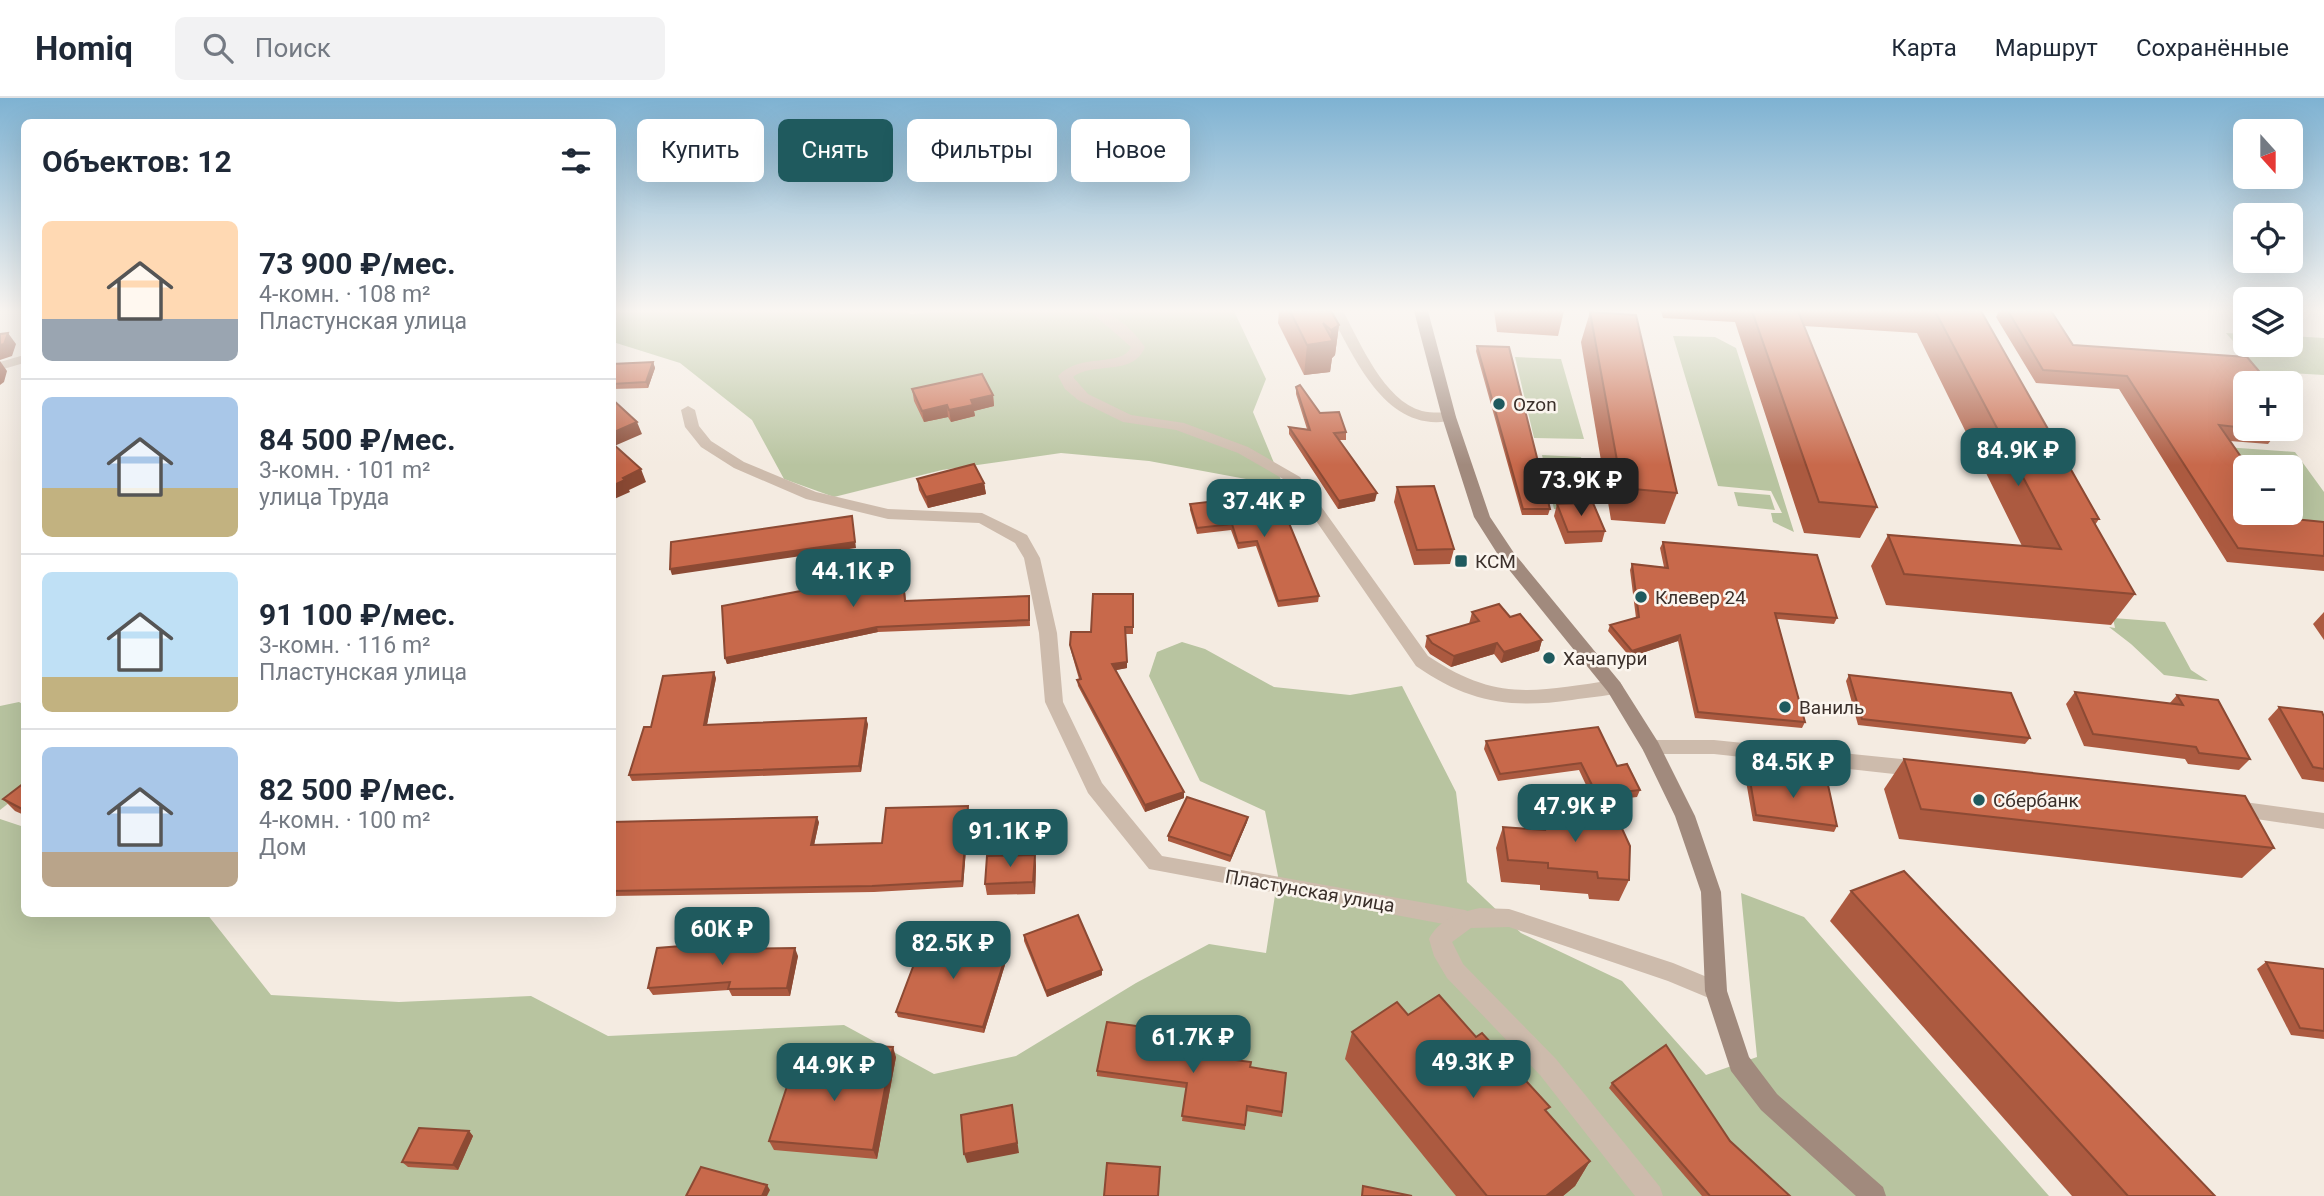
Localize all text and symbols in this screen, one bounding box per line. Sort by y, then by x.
search box [175,17,665,80]
text: Homiq [35,29,133,68]
icon: search [199,29,237,67]
text: Поиск [255,33,331,63]
text: Карта [1891,34,1957,62]
text: Маршрут [1995,34,2098,62]
text: Сохранённые [2136,34,2289,62]
chip: Купить [637,119,764,182]
chip: Снять [778,119,893,182]
chip: Фильтры [907,119,1057,182]
chip: Новое [1071,119,1190,182]
north arrow [2233,119,2303,189]
map controls [2233,119,2303,525]
icon: filters [557,142,595,180]
text: Объектов: 12 [42,144,232,179]
button: locate [2233,203,2303,273]
text: 73 900 ₽/мес. [259,246,456,281]
icon: home [98,249,182,333]
text: 4-комн. · 108 m² [259,281,431,308]
button: layers [2233,287,2303,357]
text: Пластунская улица [259,308,467,335]
button: + [2233,371,2303,441]
place label: Ozon [1513,393,1557,416]
marker: Ozon [1491,396,1507,412]
text: 84 500 ₽/мес. [259,422,456,457]
icon: home [98,425,182,509]
pin: 84.9K ₽ [1953,428,2083,488]
text: 84.9K ₽ [1977,437,2059,464]
button: − [2233,455,2303,525]
text: 3-комн. · 101 m² [259,457,431,484]
pin: 73.9K ₽ [1516,458,1646,518]
text: 73.9K ₽ [1540,467,1622,494]
pin: 37.4K ₽ [1199,480,1329,539]
text: улица Труда [259,484,389,511]
text: 37.4K ₽ [1223,488,1305,515]
pin: 44.1K ₽ [788,550,918,609]
place label: КСМ [1475,550,1516,573]
marker: КСМ [1453,553,1469,569]
text: 44.1K ₽ [812,558,894,585]
place label: Клевер 24 [1655,586,1746,609]
marker: Клевер 24 [1633,589,1649,605]
text: 91 100 ₽/мес. [259,597,456,632]
icon: home [98,600,182,684]
text: 3-комн. · 116 m² [259,632,431,659]
place label: Хачапури [1563,647,1648,670]
marker: Хачапури [1541,650,1557,666]
text: Пластунская улица [259,659,467,686]
place label: Ваниль [1799,696,1864,719]
marker: Ваниль [1777,699,1793,715]
pin: 84.5K ₽ [1728,740,1858,800]
text: 84.5K ₽ [1752,749,1834,776]
text: 82 500 ₽/мес. [259,772,456,807]
icon: home [98,775,182,859]
pin: 47.9K ₽ [1510,784,1640,844]
place label: Сбербанк [1993,789,2079,812]
marker: Сбербанк [1971,792,1987,808]
text: 47.9K ₽ [1534,793,1616,820]
text: 4-комн. · 100 m² [259,807,431,834]
pin: 91.1K ₽ [945,810,1075,869]
text: 91.1K ₽ [969,818,1051,845]
text: Дом [259,834,306,861]
street label: Пластунская улица [1223,865,1397,917]
pin: 60K ₽ [673,908,771,967]
text: 60K ₽ [691,916,753,943]
pin: 82.5K ₽ [888,922,1018,981]
text: 82.5K ₽ [912,930,994,957]
pin: 61.7K ₽ [1128,1016,1258,1075]
text: 61.7K ₽ [1152,1024,1234,1051]
pin: 49.3K ₽ [1408,1040,1538,1100]
pin: 44.9K ₽ [769,1044,899,1103]
text: 49.3K ₽ [1432,1049,1514,1076]
text: 44.9K ₽ [793,1052,875,1079]

